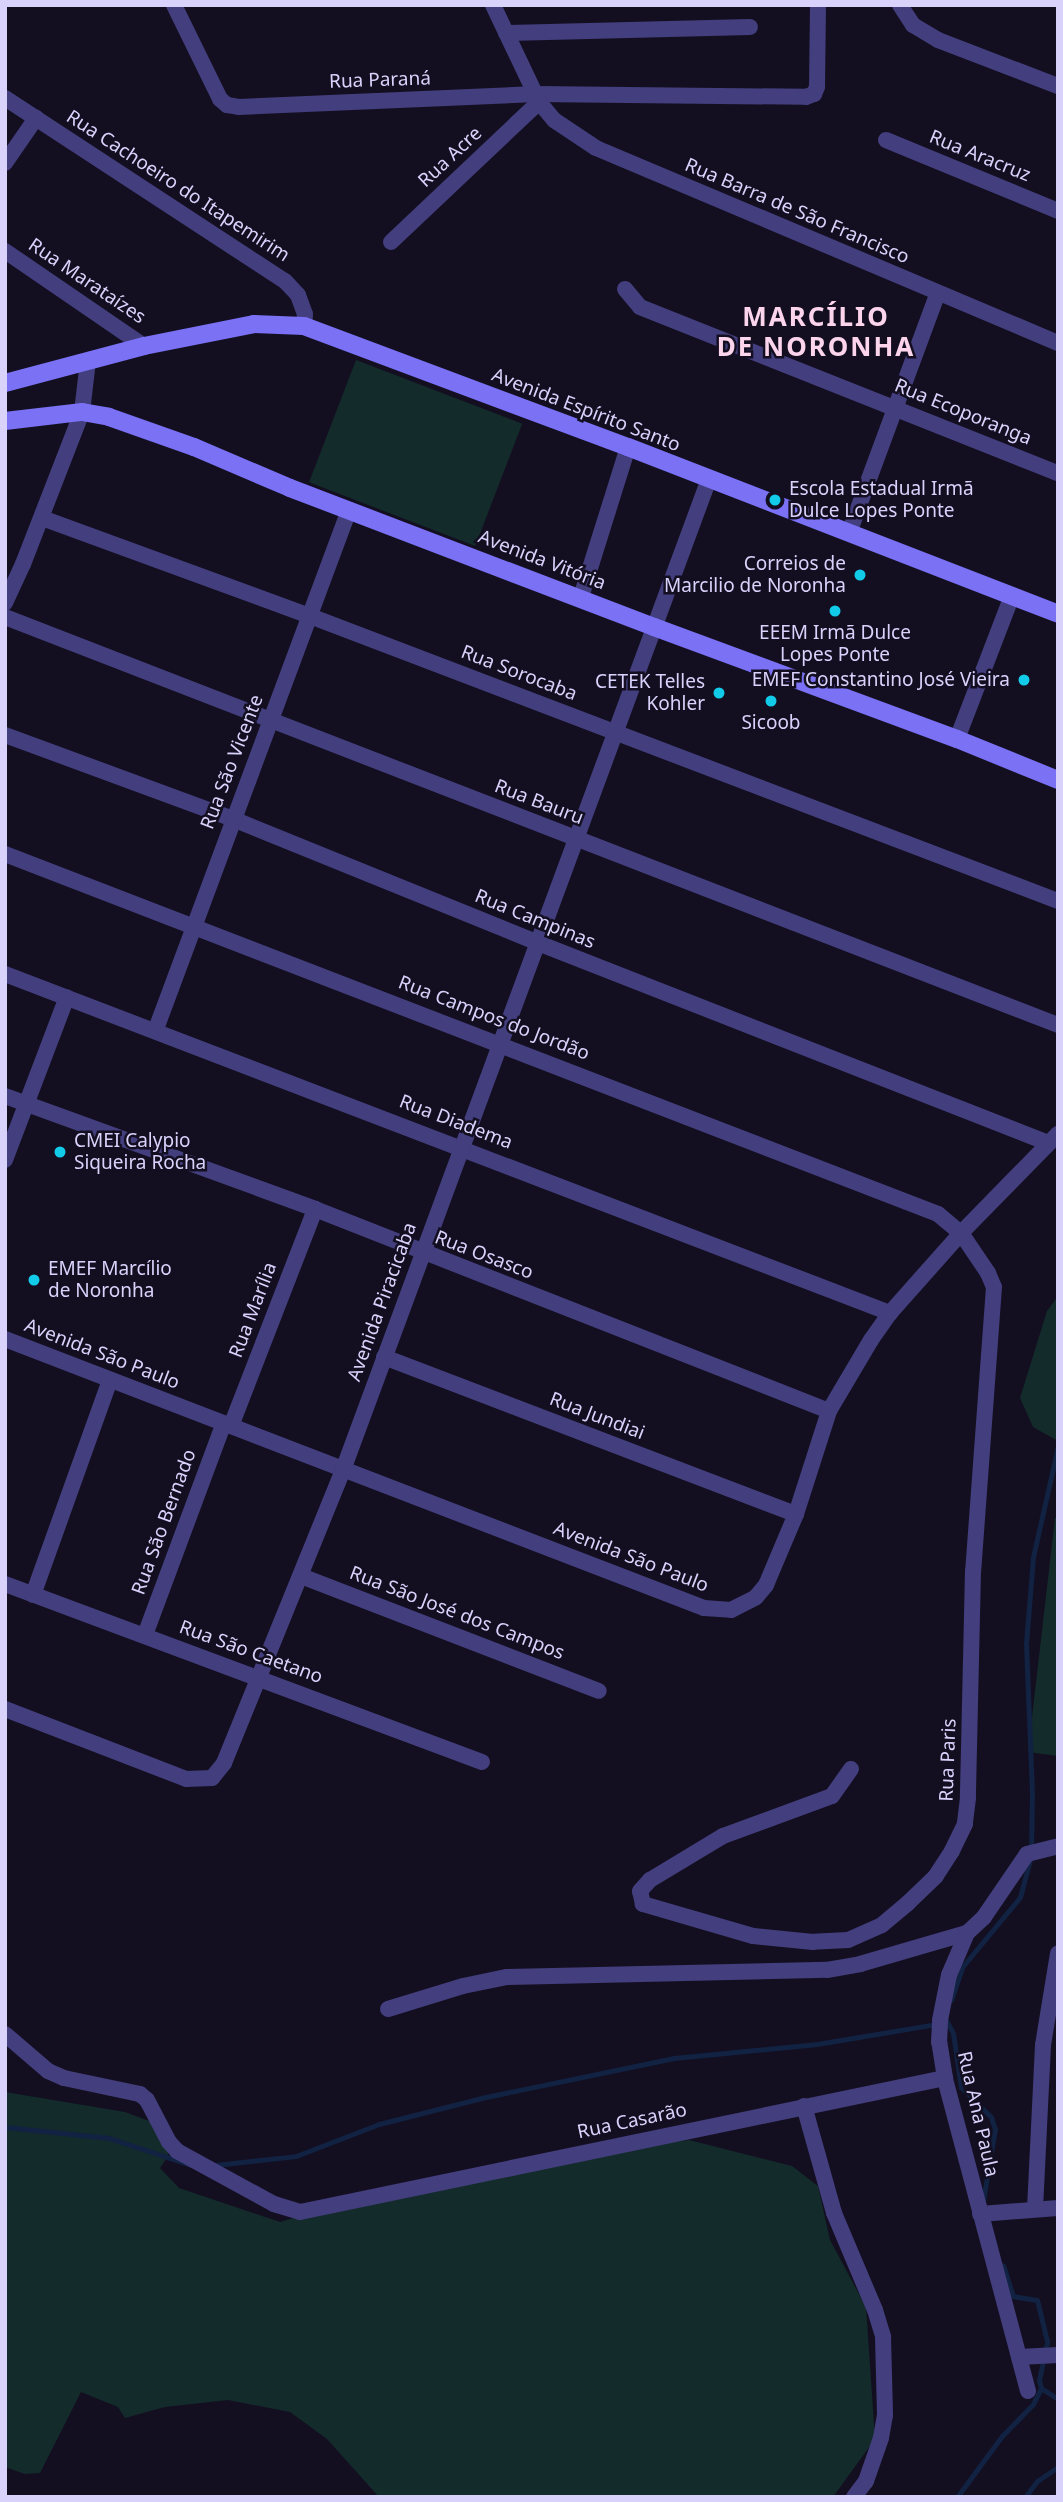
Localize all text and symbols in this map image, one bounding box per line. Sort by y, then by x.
street label: Rua Paraná [329,67,431,93]
street label: Rua Cachoeiro do Itapemirim [62,105,294,267]
street label: Rua Acre [413,122,487,192]
street label: Rua Aracruz [926,125,1034,187]
street label: Rua Barra de São Francisco [681,153,913,269]
street label: Rua Marataízes [24,233,150,329]
district label: MARCÍLIO DE NORONHA [718,301,914,362]
street label: Avenida Espírito Santo [489,364,683,456]
street label: Rua Ecoporanga [891,374,1035,450]
place label: Escola Estadual Irmã Dulce Lopes Ponte [789,478,974,522]
marker: Escola Estadual Irmã Dulce Lopes Ponte [767,492,783,508]
street label: Avenida Vitória [475,525,609,595]
place label: Correios de Marcilio de Noronha [664,553,846,597]
marker: Correios de Marcilio de Noronha [852,567,868,583]
marker: EEEM Irmã Dulce Lopes Ponte [827,603,843,619]
place label: EEEM Irmã Dulce Lopes Ponte [759,622,911,666]
street label: Rua Sorocaba [458,640,580,706]
place label: EMEF Constantino José Vieira [752,669,1010,691]
place label: CETEK Telles Kohler [595,671,705,715]
marker: EMEF Constantino José Vieira [1016,672,1032,688]
marker: CETEK Telles Kohler [711,685,727,701]
street label: Rua São Vicente [196,692,268,832]
marker: Sicoob [763,693,779,709]
place label: Sicoob [741,712,801,734]
street label: Rua Bauru [491,775,587,829]
street label: Rua Campinas [472,885,598,953]
street label: Rua Campos do Jordão [395,971,593,1065]
street label: Rua Diadema [396,1090,516,1154]
place label: CMEI Calypio Siqueira Rocha [74,1130,206,1174]
marker: CMEI Calypio Siqueira Rocha [52,1144,68,1160]
street label: Avenida Piracicaba [343,1220,421,1384]
street label: Rua Osasco [432,1226,536,1284]
place label: EMEF Marcílio de Noronha [48,1258,172,1302]
street label: Rua Marília [224,1259,282,1361]
marker: EMEF Marcílio de Noronha [26,1272,42,1288]
street label: Avenida São Paulo [21,1314,183,1394]
street label: Rua Jundiai [546,1387,648,1445]
street label: Rua São Bernado [127,1446,201,1598]
street label: Avenida São Paulo [550,1517,712,1597]
street label: Rua São José dos Campos [346,1561,568,1665]
street label: Rua São Caetano [176,1615,326,1689]
street label: Rua Paris [935,1718,961,1802]
street label: Rua Ana Paula [952,2049,1004,2179]
street label: Rua Casarão [575,2098,689,2144]

